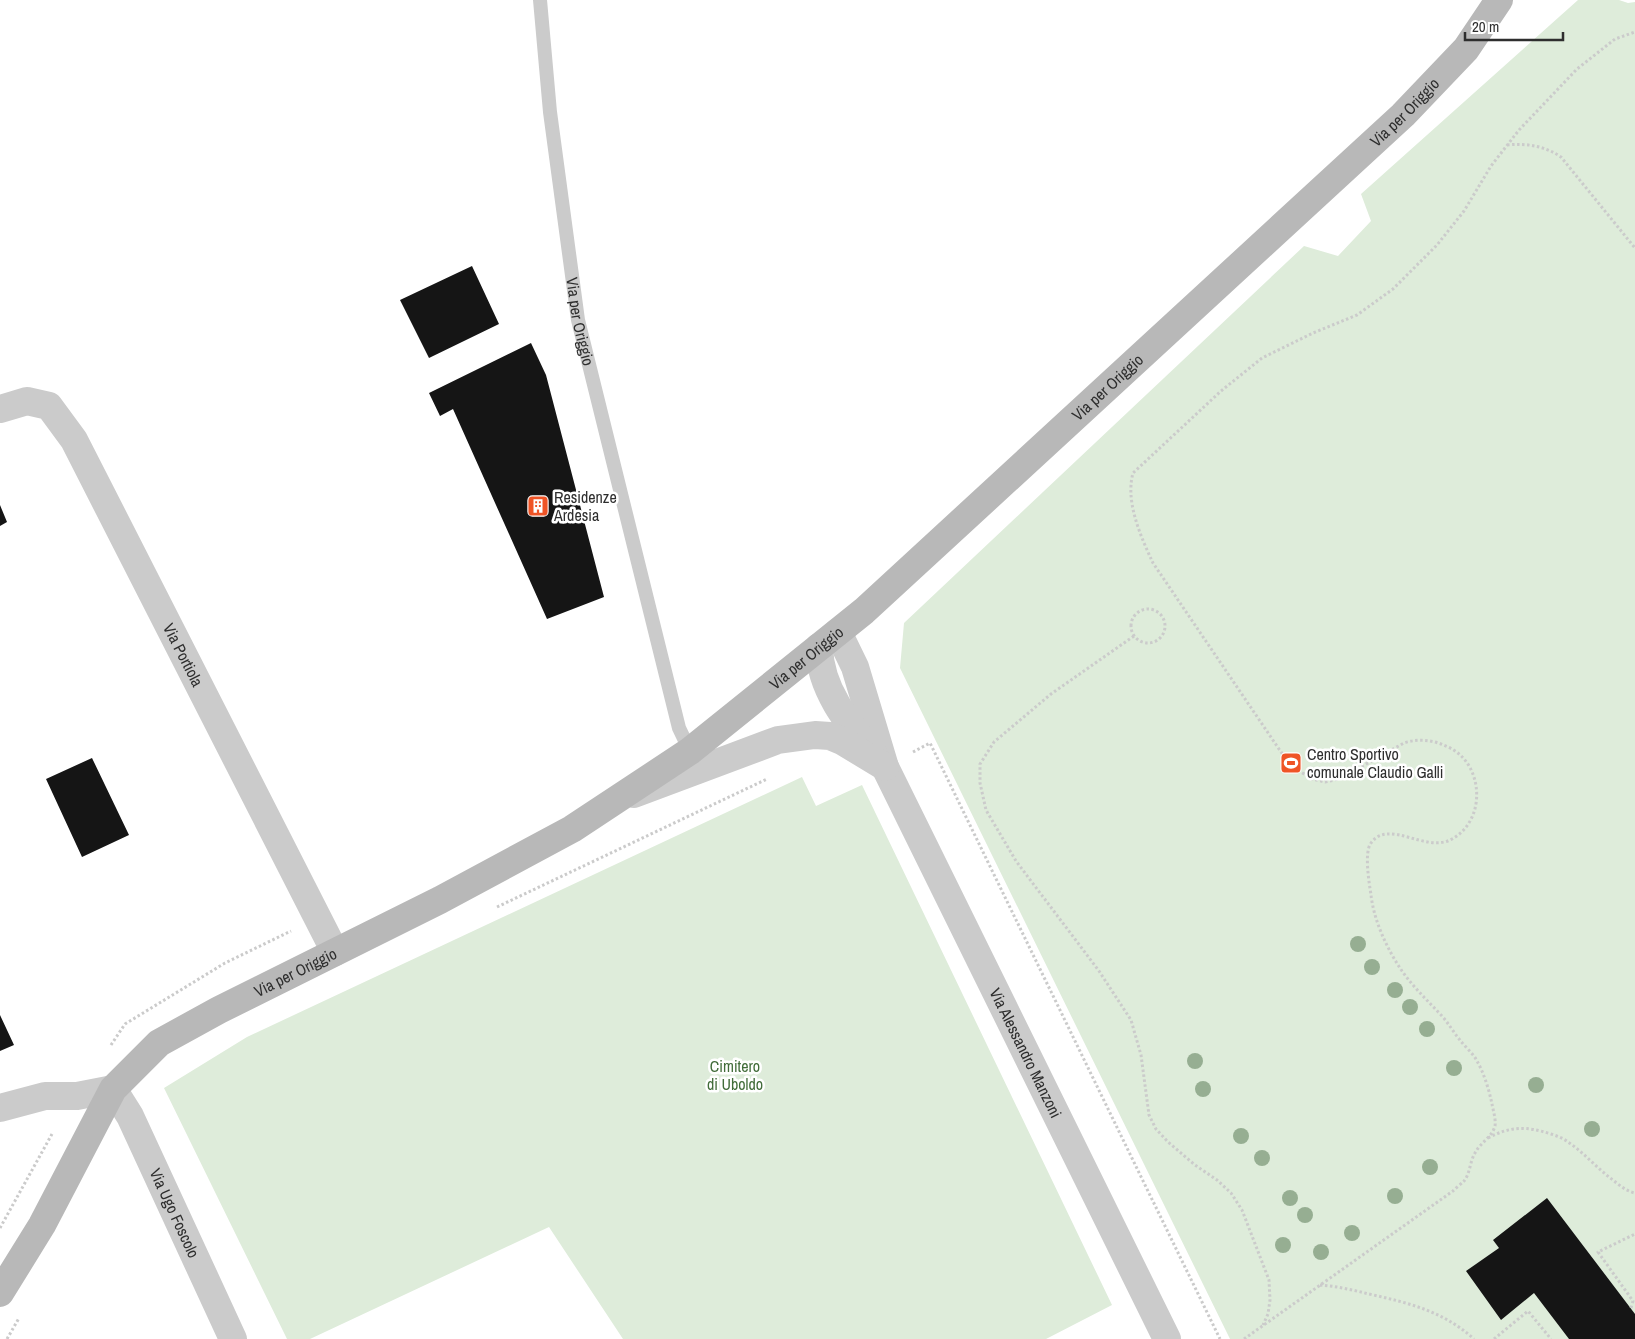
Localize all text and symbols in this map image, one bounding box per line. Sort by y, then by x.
scale bar [1465,10,1562,42]
text: 20 m [1472,16,1499,37]
street label: Via per Origgio [1365,73,1444,151]
street label: Via per Origgio [561,276,600,368]
street label: Via per Origgio [1067,349,1148,426]
place label: Residenze Ardesia [553,486,617,526]
building icon: Residenze Ardesia [526,494,550,518]
street label: Via Portiola [158,619,209,691]
street label: Via per Origgio [764,621,848,694]
place label: Centro Sportivo comunale Claudio Galli [1307,743,1443,783]
sports icon: Centro Sportivo comunale Claudio Galli [1279,751,1303,775]
street label: Via per Origgio [250,942,340,1002]
street label: Via Alessandro Manzoni [985,984,1067,1121]
park label: Cimitero di Uboldo [707,1055,763,1095]
street label: Via Ugo Foscolo [145,1165,205,1261]

